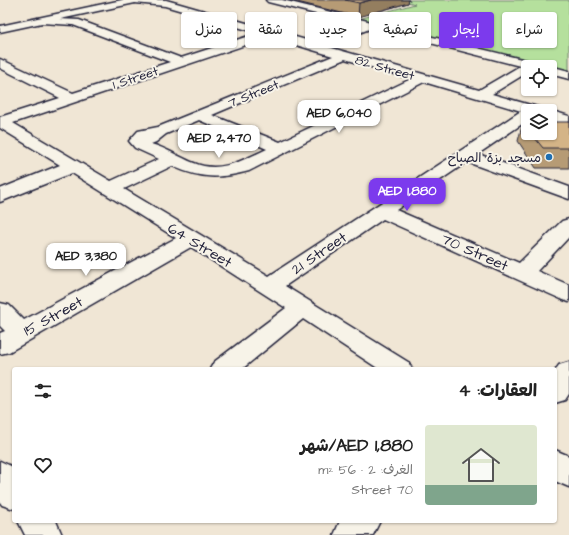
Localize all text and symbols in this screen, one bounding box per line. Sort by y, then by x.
chip: منزل [181,12,237,48]
chip: شقة [245,12,297,48]
chip: جديد [305,12,361,48]
chip: تصفية [369,12,431,48]
chip: إيجار [439,12,494,48]
chip: شراء [502,12,557,48]
street label: 82 Street [353,51,417,85]
map controls [521,60,557,140]
button: locate [521,60,557,96]
street label: 1 Street [110,62,161,94]
street label: 7 Street [225,75,282,112]
pin: AED 6,040 [293,100,385,134]
text: AED 6,040 [306,104,372,122]
button: layers [521,104,557,140]
pin: AED 2,470 [173,125,265,159]
text: AED 2,470 [187,129,251,147]
place label: مسجد بزة الصباح [448,149,541,167]
marker: مسجد بزة الصباح [544,152,554,162]
pin: AED 1,880 [361,178,453,212]
text: AED 1,880 [378,182,436,200]
street label: 64 Street [164,218,236,273]
street label: 21 Street [287,227,351,280]
street label: 70 Street [438,228,511,276]
pin: AED 3,380 [40,243,132,277]
text: AED 3,380 [55,247,117,265]
street label: 15 Street [20,292,87,341]
text: العقارات: 4 [459,379,537,403]
icon: filters [32,380,54,402]
text: AED 1,880/شهر [300,434,413,458]
icon: home [457,441,505,489]
icon: heart [32,454,54,476]
text: الغرف: 2 · 56 m² [318,461,413,479]
text: 70 Street [351,481,413,499]

